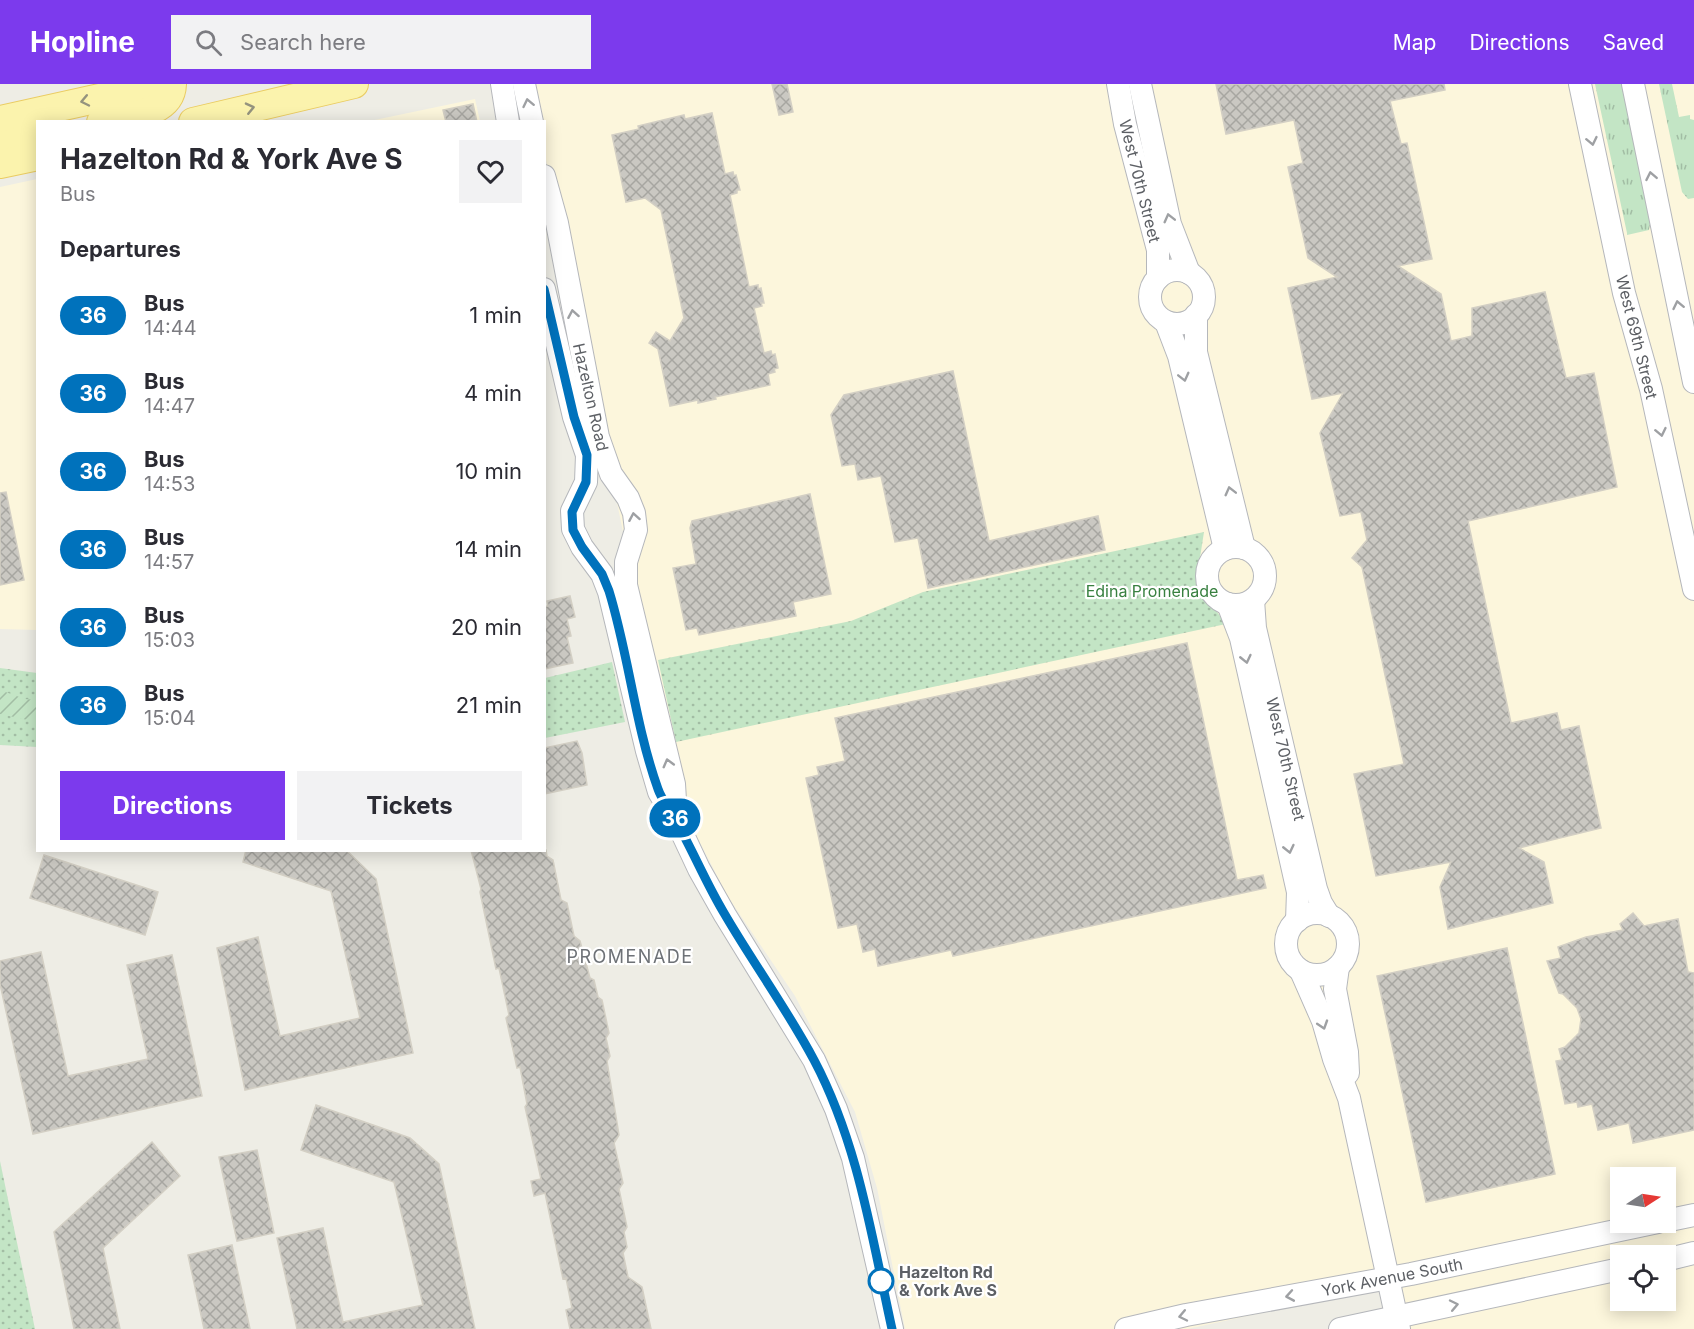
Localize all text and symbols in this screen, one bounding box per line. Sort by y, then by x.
search box [171,15,591,69]
text: Hopline [30,25,135,59]
icon: search [192,26,225,59]
text: Search here [240,29,366,55]
text: Map [1393,30,1436,55]
text: Directions [1469,30,1570,55]
text: Saved [1603,30,1664,55]
one-way arrow [81,94,91,107]
one-way arrow [522,98,535,108]
one-way arrow [245,103,255,116]
street label: West 70th Street [1115,117,1165,245]
one-way arrow [1585,136,1598,146]
button: heart [459,140,522,203]
text: Hazelton Rd & York Ave S [60,142,403,176]
one-way arrow [1645,171,1658,181]
text: Bus [60,182,95,206]
one-way arrow [1164,213,1177,223]
text: Departures [60,236,181,262]
street label: West 69th Street [1612,273,1662,401]
text: Bus [144,290,185,316]
one-way arrow [1672,300,1685,310]
text: 1 min [469,302,522,328]
text: 36 [79,303,107,328]
one-way arrow [567,309,580,319]
text: 14:44 [144,316,197,340]
street label: Hazelton Road [569,341,613,453]
text: Bus [144,368,185,394]
one-way arrow [1177,372,1190,382]
text: 4 min [464,380,522,406]
text: 36 [79,381,107,406]
text: 14:47 [144,394,195,418]
one-way arrow [1653,427,1666,437]
text: Bus [144,446,185,472]
text: 10 min [455,458,522,484]
text: 36 [79,459,107,484]
text: 14:53 [144,472,195,496]
one-way arrow [1225,486,1238,496]
one-way arrow [628,512,641,522]
text: Bus [144,524,185,550]
text: 14 min [455,536,522,562]
text: 36 [79,537,107,562]
text: 14:57 [144,550,194,574]
park label: Edina Promenade [1086,581,1218,601]
text: Bus [144,602,185,628]
text: 20 min [451,614,522,640]
text: 36 [79,615,107,640]
text: 15:03 [144,628,195,652]
one-way arrow [1238,654,1251,664]
text: Bus [144,680,185,706]
text: 21 min [456,692,522,718]
text: 36 [79,693,107,718]
street label: West 70th Street [1262,695,1310,823]
text: 15:04 [144,706,196,730]
one-way arrow [663,758,676,768]
button: Directions [60,771,285,840]
button: Tickets [297,771,522,840]
line badge: 36 [648,798,702,838]
text: 36 [661,806,689,831]
one-way arrow [1281,844,1294,854]
district label: PROMENADE [566,946,694,967]
one-way arrow [1316,1019,1329,1030]
north arrow [1610,1167,1676,1233]
map controls [1610,1167,1676,1311]
button: locate [1610,1245,1676,1311]
street label: York Avenue South [1320,1253,1464,1301]
place label: Hazelton Rd & York Ave S [899,1262,997,1300]
marker: Hazelton Rd & York Ave S [868,1268,894,1294]
one-way arrow [1285,1290,1294,1302]
one-way arrow [1448,1299,1458,1312]
one-way arrow [1178,1309,1188,1322]

